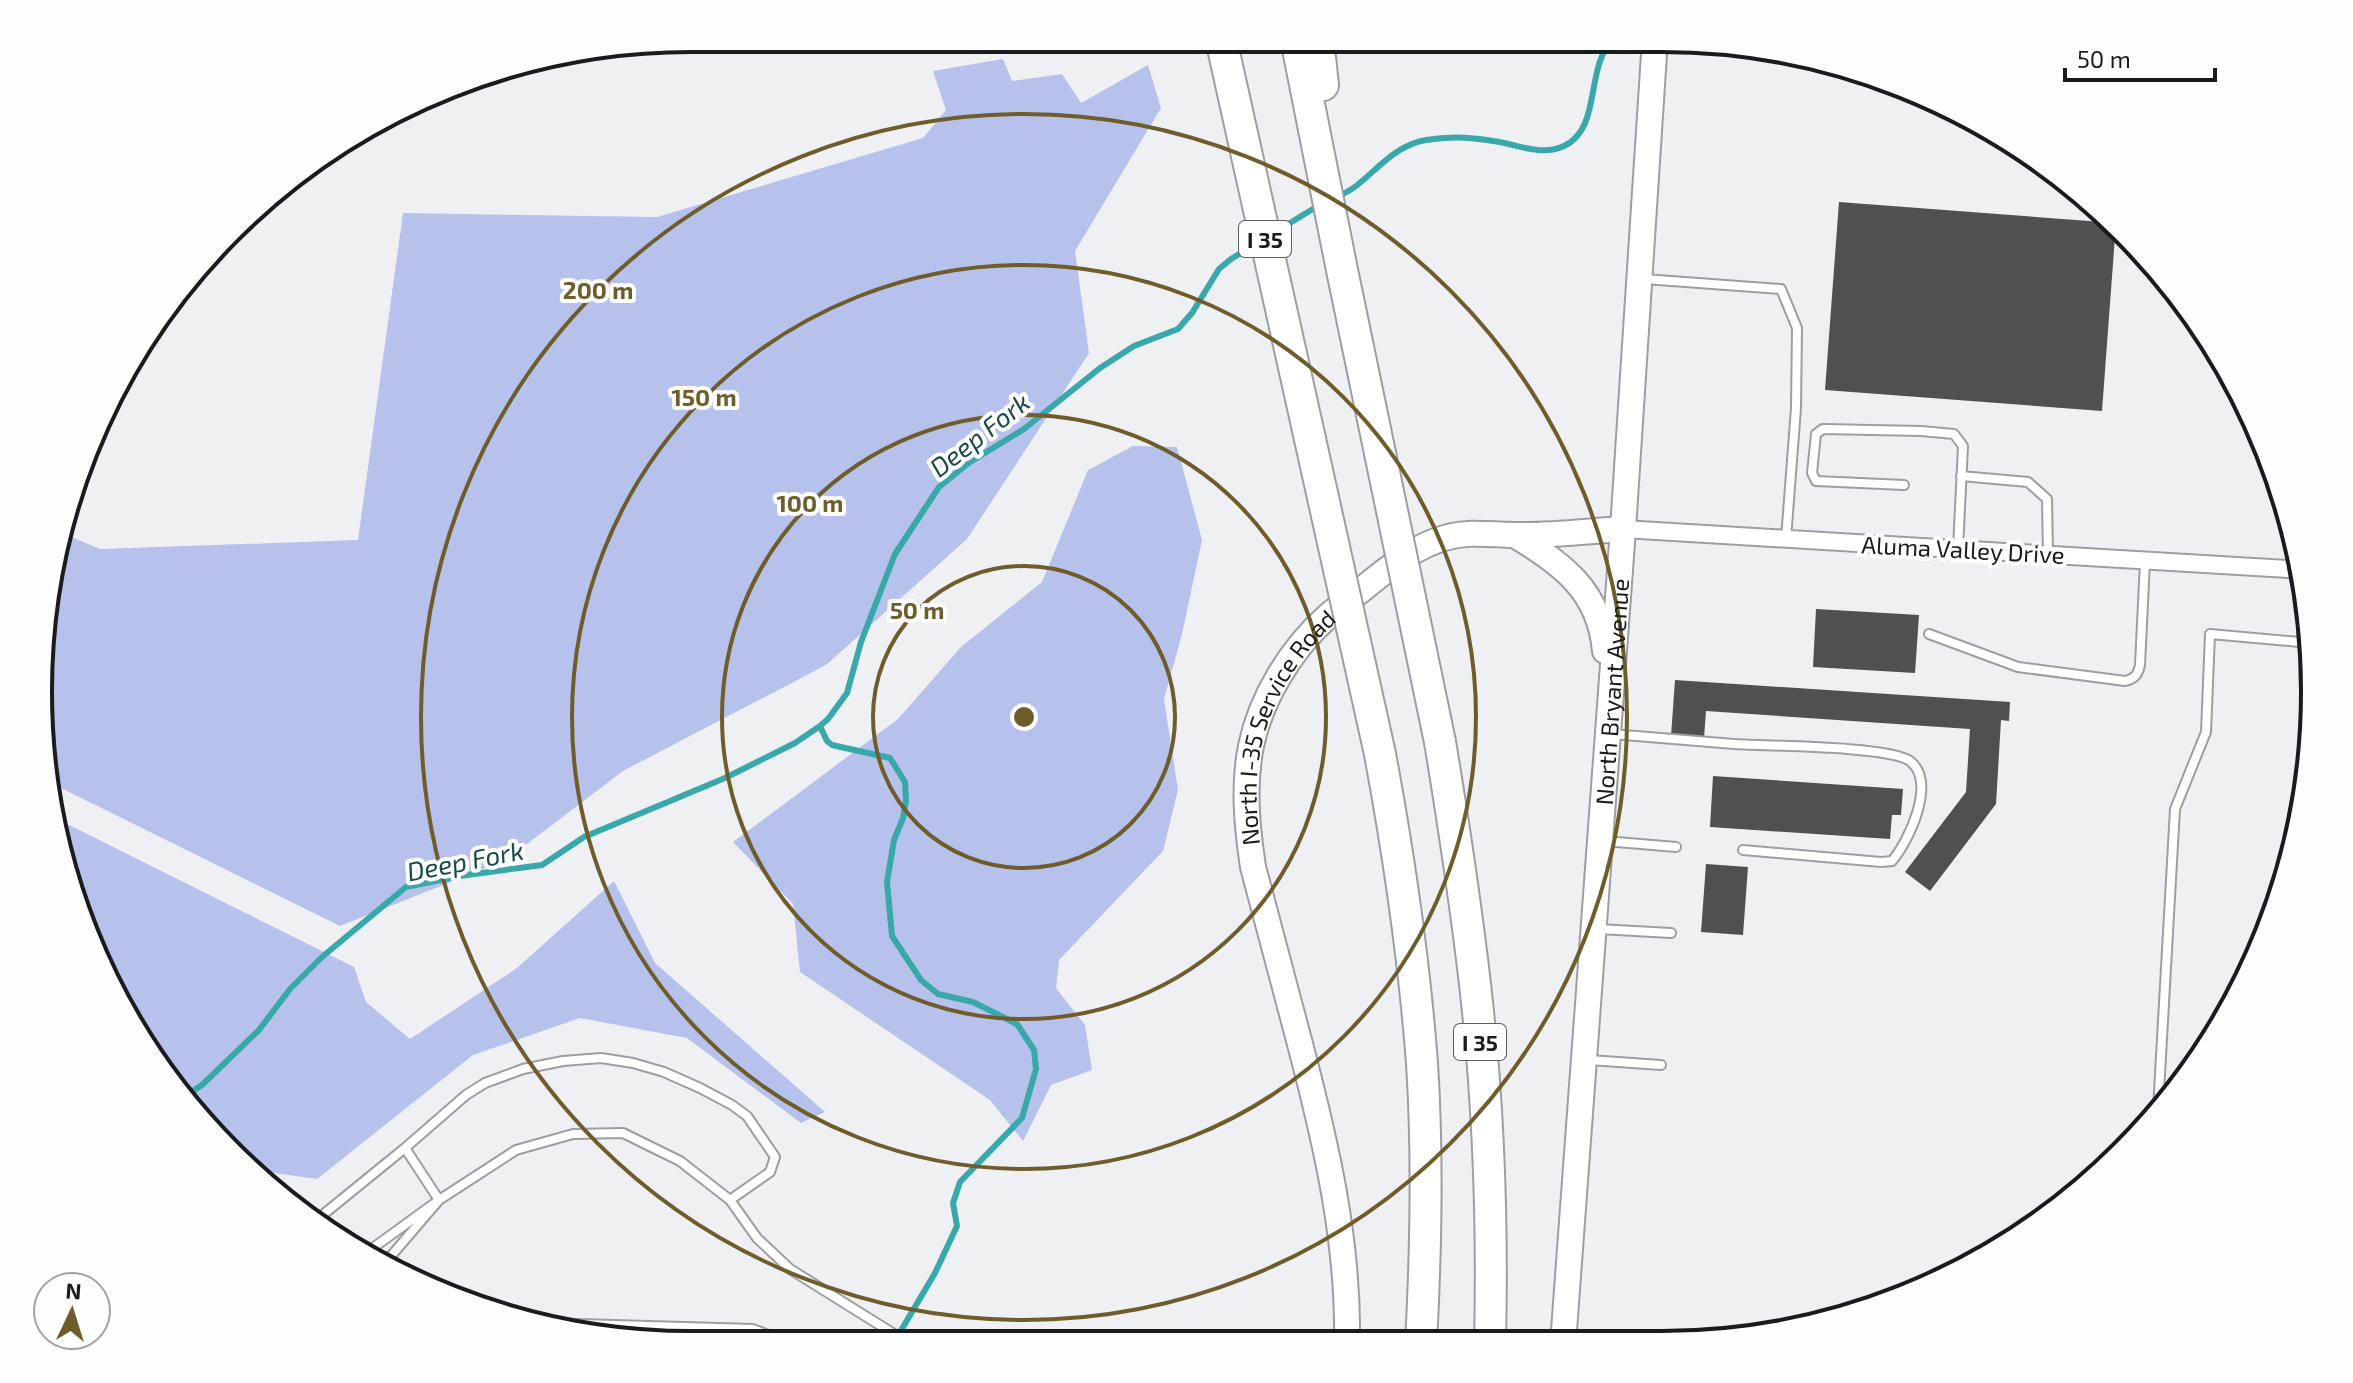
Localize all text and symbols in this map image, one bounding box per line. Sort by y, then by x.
scale bar [2065,32,2215,82]
text: 50 m [2077,44,2131,73]
road number: I 35 [1239,221,1291,257]
text: 200 m [563,275,633,304]
text: 150 m [671,382,737,411]
water label: Deep Fork [923,385,1035,483]
text: 100 m [777,488,843,517]
street label: Aluma Valley Drive [1861,529,2065,569]
street label: North Bryant Avenue [1588,577,1634,806]
text: 50 m [890,595,944,624]
street label: North I-35 Service Road [1232,603,1341,847]
centre of rings [1010,703,1038,731]
water label: Deep Fork [404,834,526,886]
road number: I 35 [1454,1024,1506,1060]
north arrow [32,1271,112,1351]
text: N [65,1277,82,1304]

